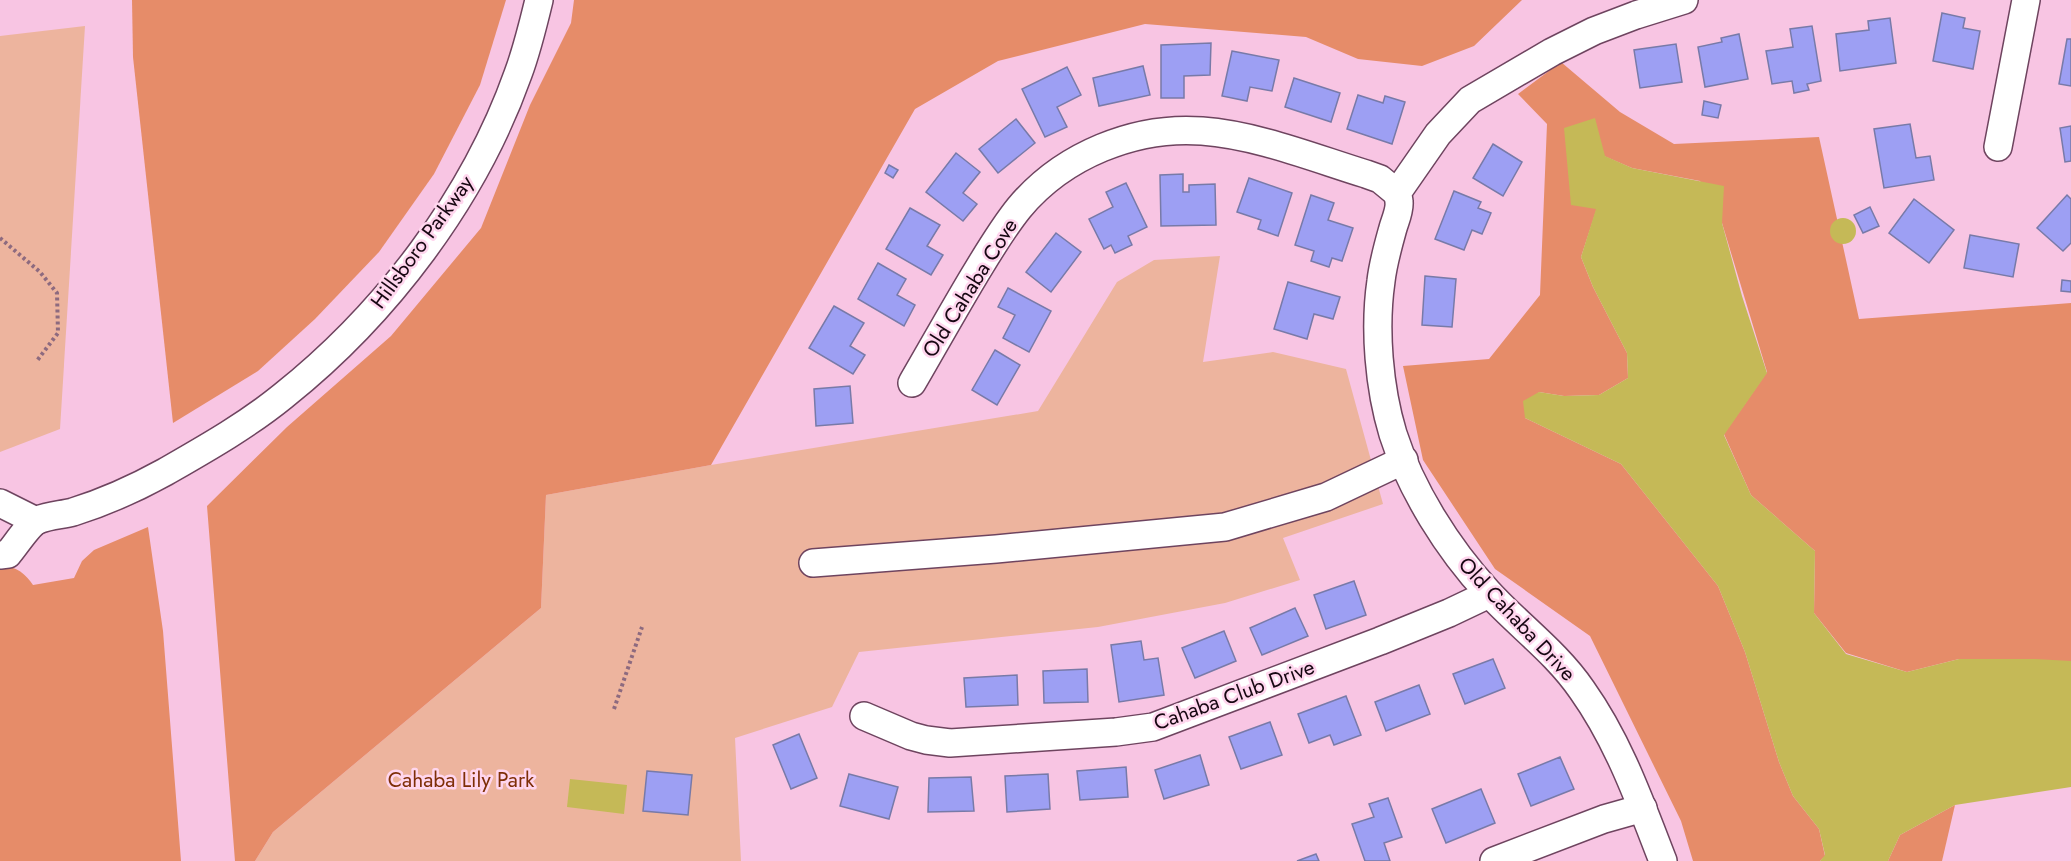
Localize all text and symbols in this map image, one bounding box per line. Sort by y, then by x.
street label: Hillsboro Parkway [363,169,481,315]
street label: Old Cahaba Cove [915,212,1025,363]
street label: Old Cahaba Drive [1451,550,1583,688]
street label: Cahaba Club Drive [1149,652,1319,738]
park label: Cahaba Lily Park [388,765,535,795]

